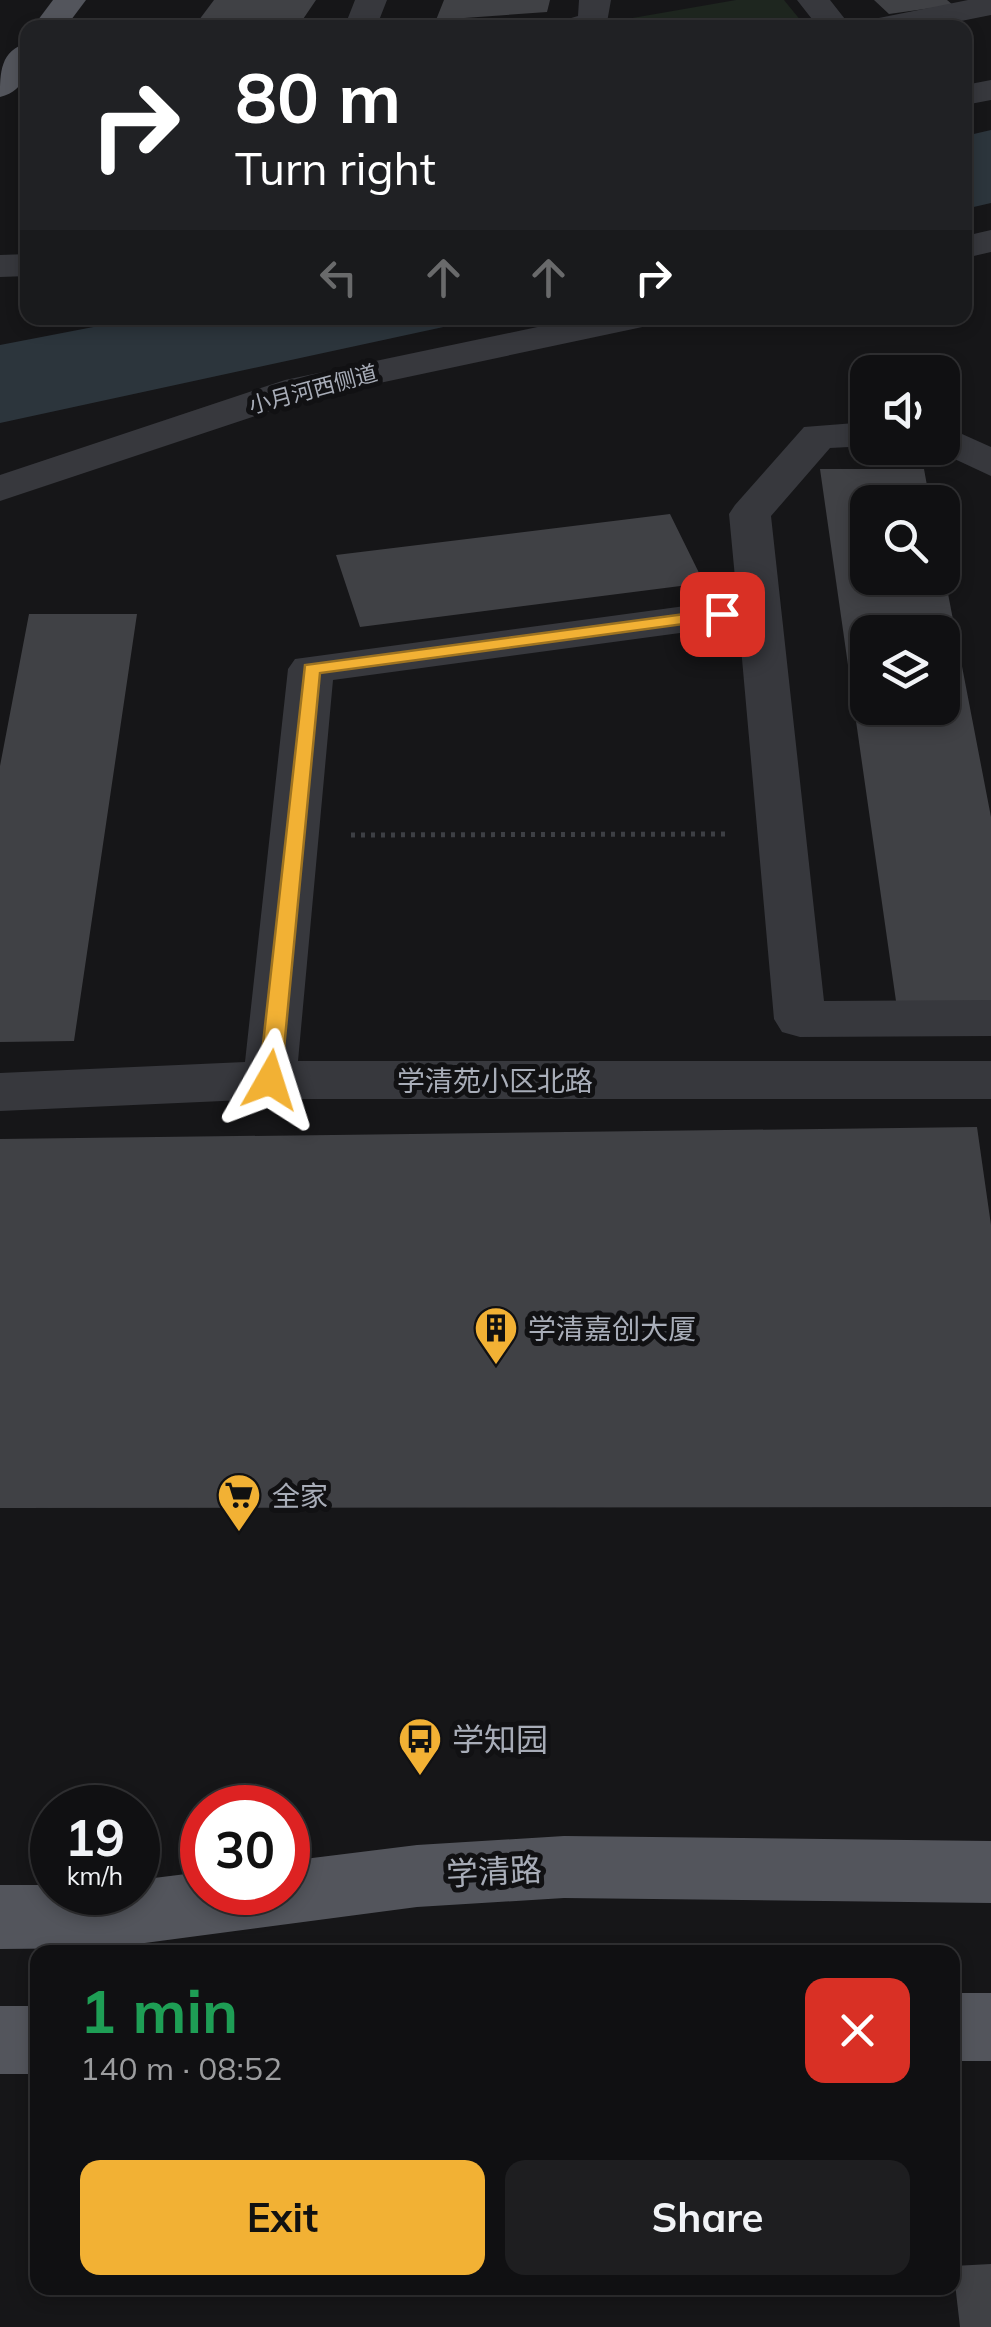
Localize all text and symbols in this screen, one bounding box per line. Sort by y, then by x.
text: 80 m [235,53,401,141]
icon: right [70,60,200,190]
text: Turn right [235,140,436,196]
icon: left [311,250,366,305]
icon: ahead [416,250,471,305]
icon: ahead [521,250,576,305]
icon: right [626,250,681,305]
map controls [850,355,960,725]
button: sound [850,355,960,465]
street label: 小月河西侧道 [246,358,380,420]
button: search [850,485,960,595]
pin [680,572,765,657]
icon: arrive [695,587,750,642]
button: layers [850,615,960,725]
position arrow [218,1028,322,1132]
street label: 学清苑小区北路 [397,1063,593,1098]
building icon: 学清嘉创大厦 [473,1305,519,1366]
place label: 学清嘉创大厦 [528,1311,696,1346]
supermarket icon: 全家 [216,1472,262,1533]
place label: 全家 [272,1478,328,1513]
bus stop icon: 学知园 [397,1716,443,1777]
place label: 学知园 [452,1719,548,1759]
speed limit sign: 30 [180,1785,310,1915]
text: 19 [65,1806,125,1869]
street label: 学清路 [445,1849,543,1893]
text: km/h [67,1860,123,1891]
text: 1 min [80,1973,238,2048]
button: close [805,1978,910,2083]
text: 140 m · 08:52 [80,2048,282,2088]
button: Exit [80,2160,485,2275]
button: Share [505,2160,910,2275]

